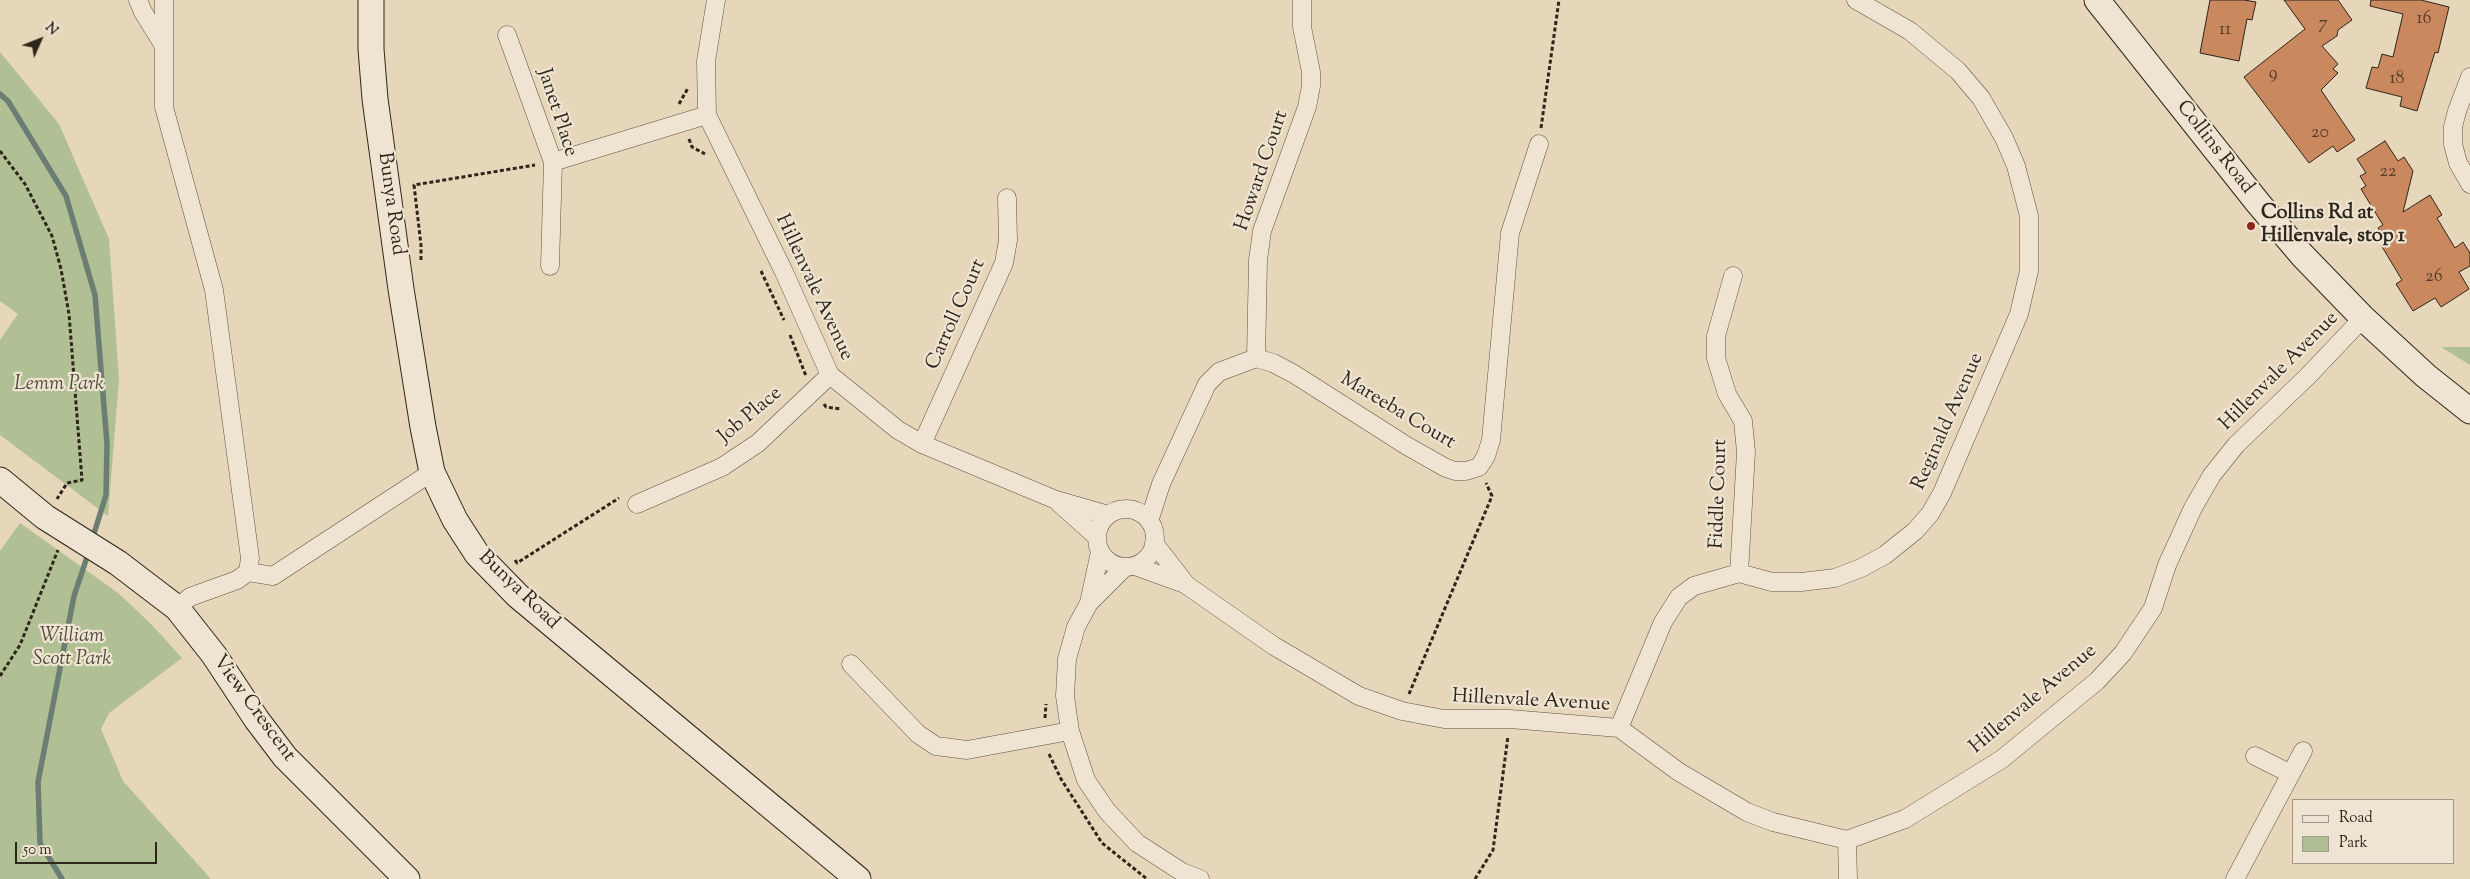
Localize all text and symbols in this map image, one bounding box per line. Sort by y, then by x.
house number: 16 [2416,9,2432,31]
house number: 7 [2318,14,2328,36]
north arrow [15,15,65,65]
text: N [40,19,62,41]
house number: 11 [2219,20,2231,42]
house number: 9 [2269,64,2277,86]
street label: Janet Place [531,66,581,160]
house number: 18 [2389,69,2405,91]
street label: Collins Road [2170,96,2258,200]
street label: Howard Court [1231,108,1295,234]
house number: 20 [2311,123,2329,145]
street label: Bunya Road [371,151,409,257]
house number: 22 [2380,162,2396,184]
place label: Collins Rd at Hillenvale, stop 1 [2261,203,2405,250]
street label: Hillenvale Avenue [769,211,857,365]
marker: Collins Rd at Hillenvale, stop 1 [2245,220,2257,232]
street label: Carroll Court [922,256,992,374]
house number: 26 [2425,267,2443,289]
street label: Hillenvale Avenue [2215,307,2345,437]
street label: Reginald Avenue [1908,350,1990,494]
street label: Mareeba Court [1335,368,1459,456]
park label: Lemm Park [14,374,104,398]
street label: Job Place [714,382,788,450]
street label: Fiddle Court [1706,439,1734,549]
street label: Bunya Road [472,546,564,636]
park label: William Scott Park [33,626,111,673]
street label: Hillenvale Avenue [1966,640,2102,760]
street label: View Crescent [206,651,300,767]
street label: Hillenvale Avenue [1451,686,1611,718]
legend [2292,799,2455,864]
text: Road [2339,808,2373,829]
scale bar [18,832,160,864]
text: Park [2339,833,2368,854]
text: 50 m [23,840,52,861]

